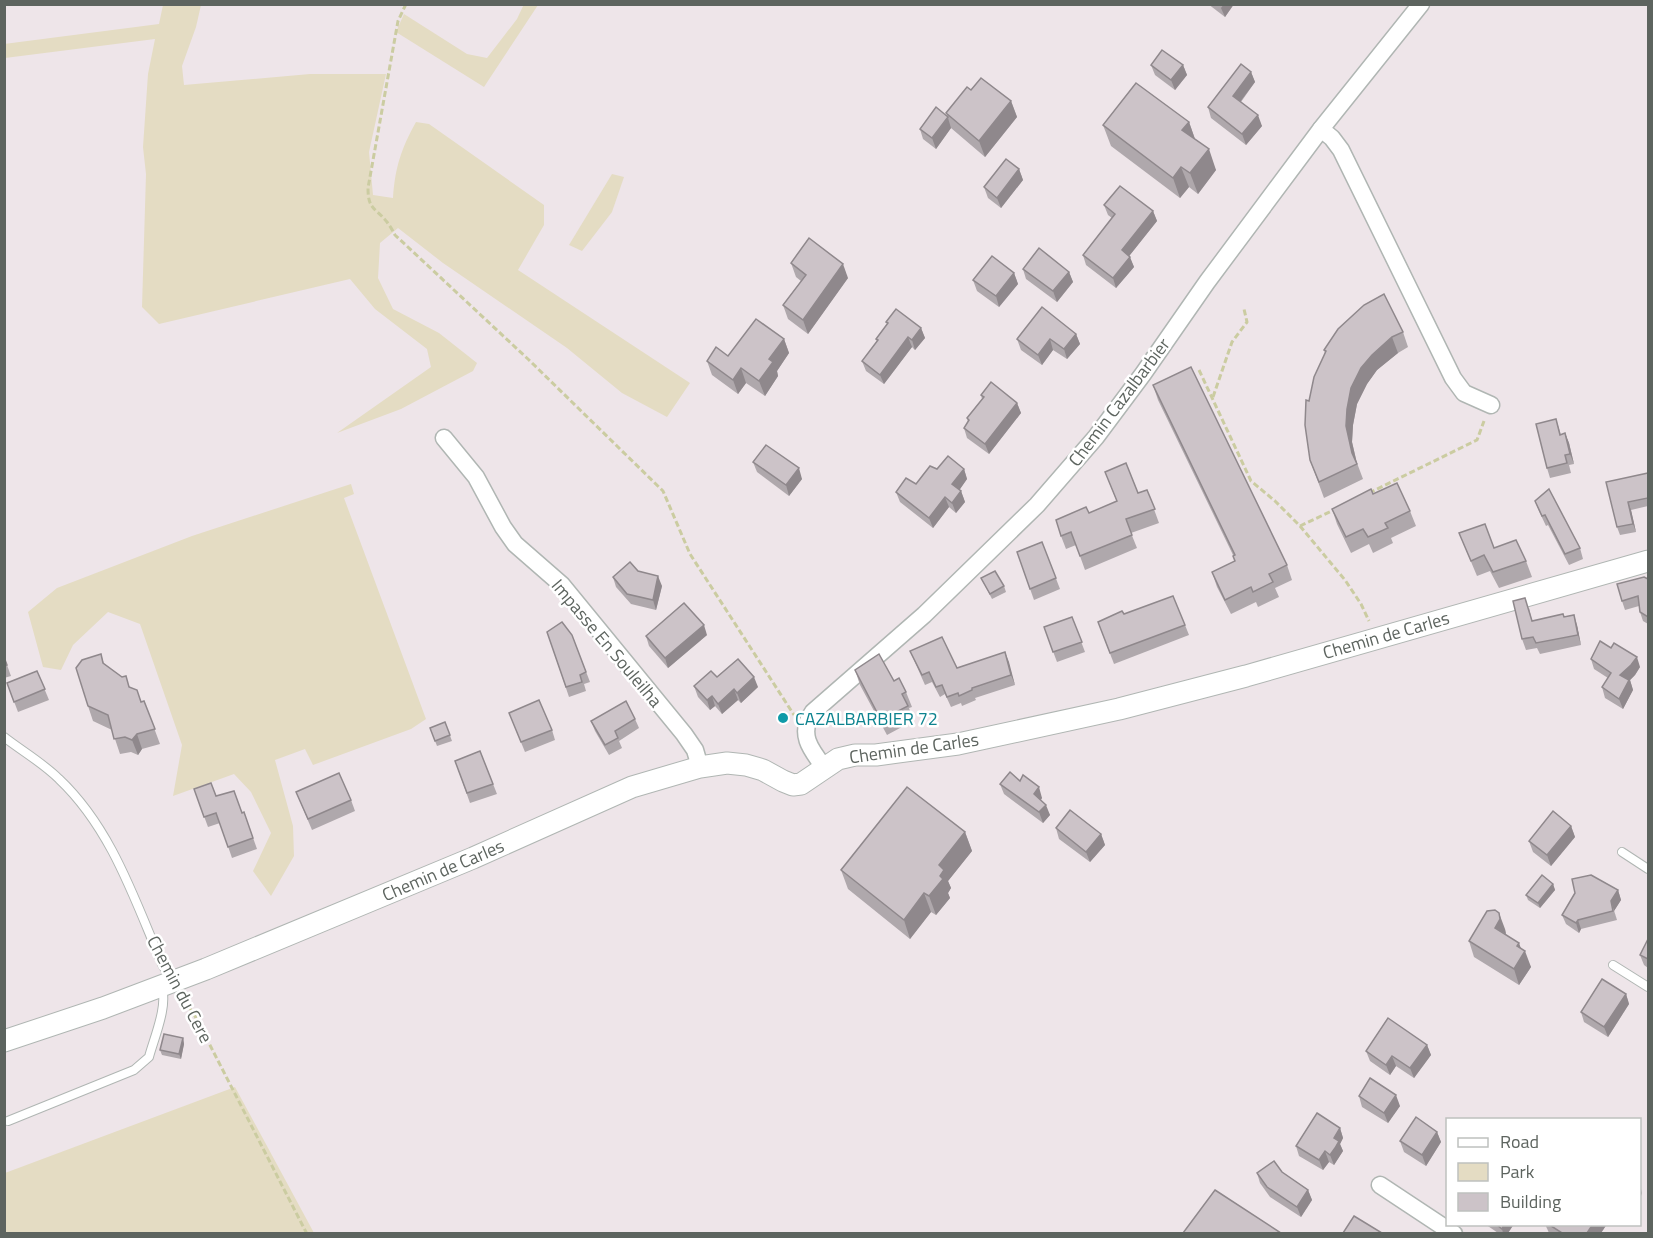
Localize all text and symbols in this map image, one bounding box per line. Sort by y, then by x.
street label: Chemin Cazalbarbier [1062,332,1176,472]
street label: Impasse En Souleilha [545,573,669,713]
street label: Chemin de Carles [1320,604,1452,666]
place label: CAZALBARBIER 72 [795,705,938,732]
marker: CAZALBARBIER 72 [776,711,790,725]
street label: Chemin de Carles [848,726,980,770]
street label: Chemin de Carles [378,832,508,908]
street label: Chemin du Cere [140,931,220,1047]
legend [1446,1118,1641,1226]
text: Road [1500,1128,1539,1155]
text: Park [1500,1158,1535,1185]
text: Building [1500,1188,1561,1215]

